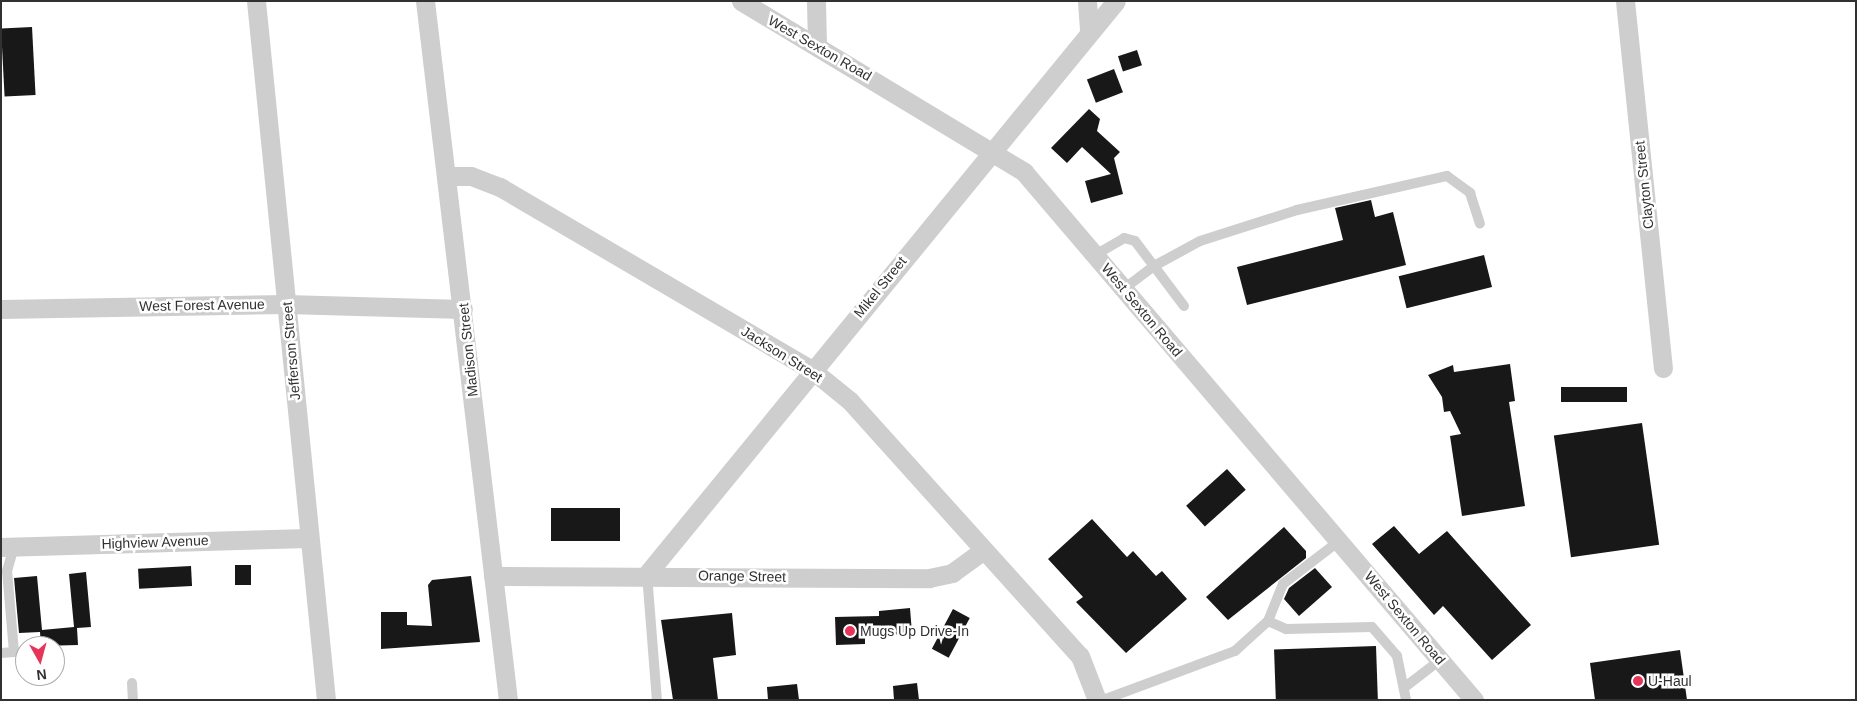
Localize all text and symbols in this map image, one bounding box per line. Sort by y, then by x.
street label: West Sexton Road [765,12,875,84]
street label: Clayton Street [1631,140,1657,230]
street label: Mikel Street [850,253,910,321]
street label: West Sexton Road [1098,260,1186,360]
street label: West Forest Avenue [139,295,265,315]
street label: Jefferson Street [278,301,304,401]
street label: Madison Street [455,302,481,398]
street label: Jackson Street [738,322,826,386]
street label: Highview Avenue [101,532,209,552]
street label: Orange Street [698,567,786,585]
street label: West Sexton Road [1361,568,1449,668]
place label: Mugs Up Drive-In [860,623,969,639]
marker: Mugs Up Drive-In [844,625,856,637]
north arrow [15,636,65,686]
text: N [36,666,48,683]
place label: U-Haul [1648,673,1692,689]
marker: U-Haul [1632,675,1644,687]

